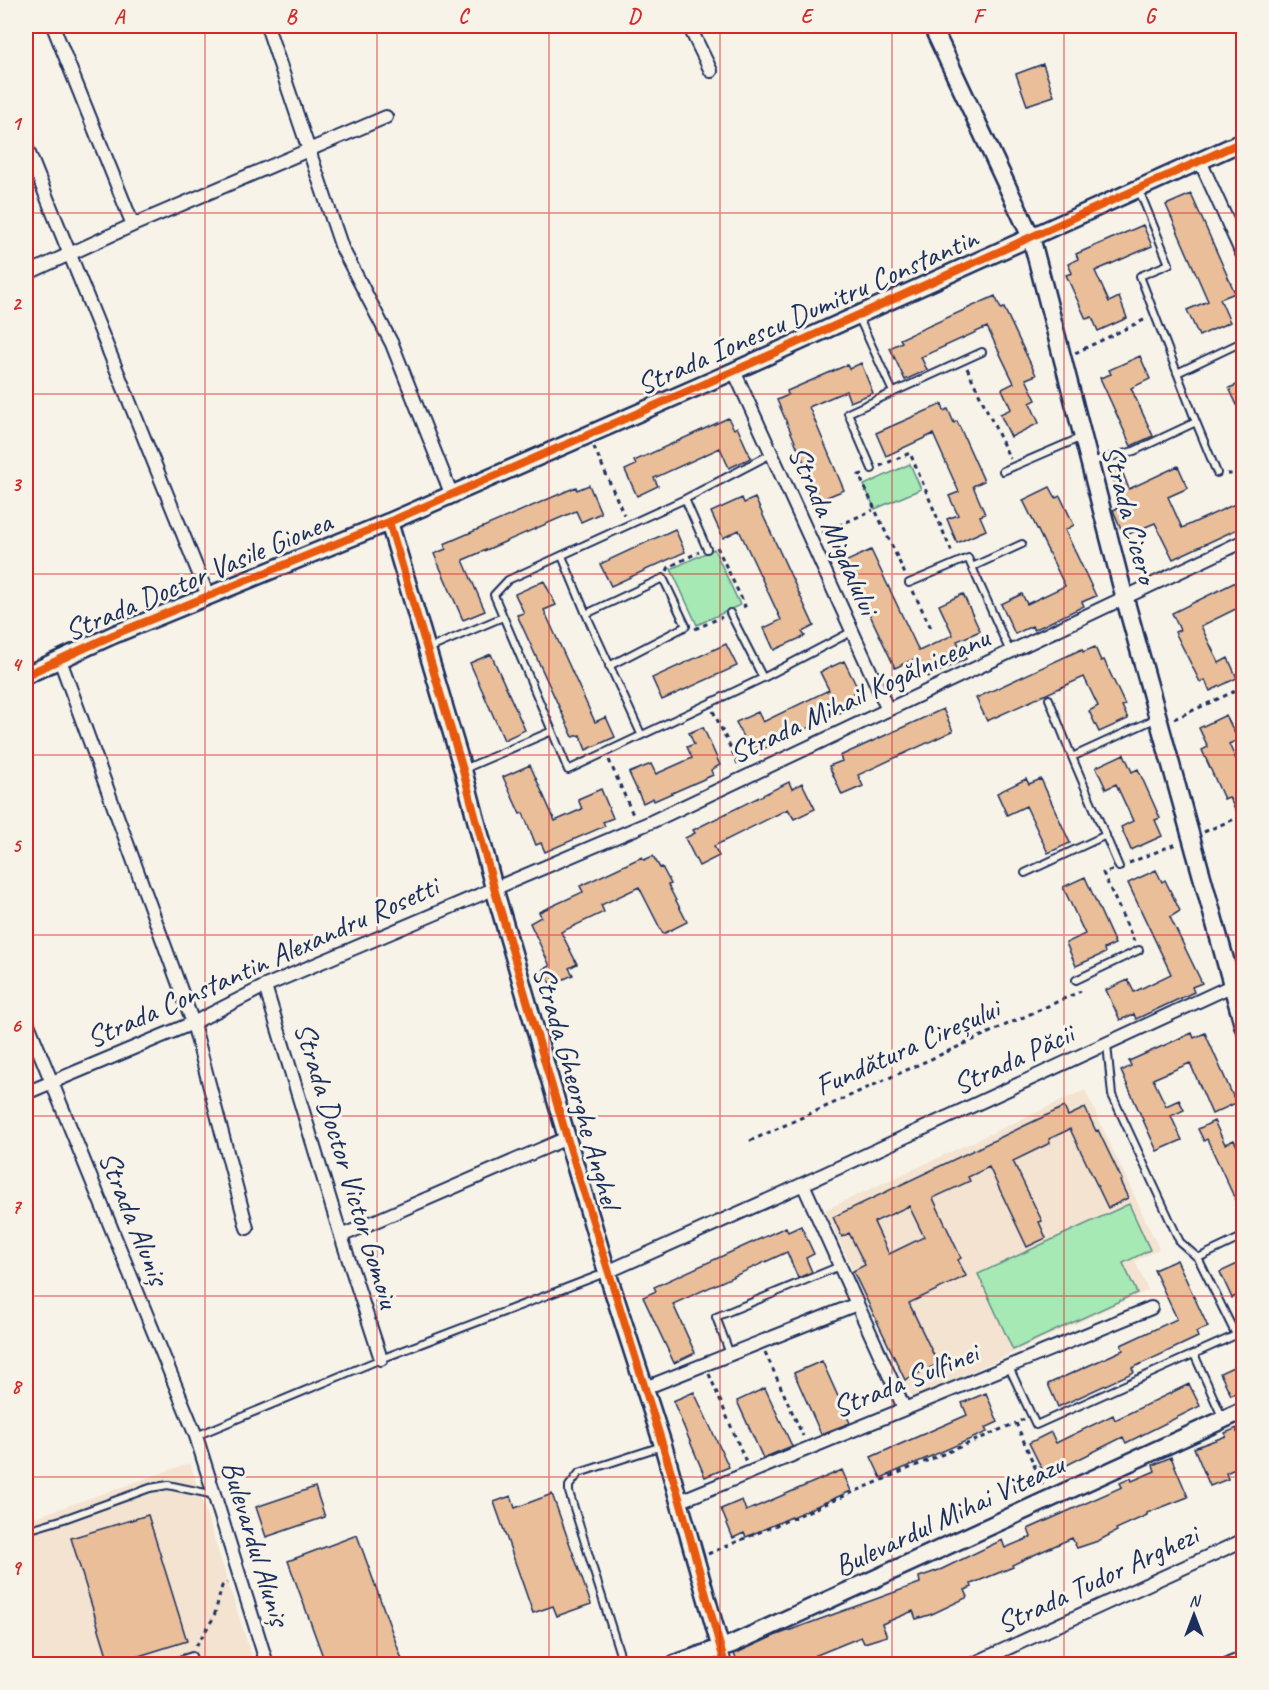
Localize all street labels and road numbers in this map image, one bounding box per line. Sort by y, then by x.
street label: Strada Ionescu Dumitru Constantin [630,218,985,404]
street label: Strada Migdalului [780,440,890,623]
street label: Strada Cicero [1093,441,1168,591]
street label: Strada Doctor Vasile Gionea [59,502,339,649]
street label: Strada Mihail Kogălniceanu [723,617,997,772]
street label: Strada Constantin Alexandru Rosetti [80,866,447,1057]
street label: Strada Gheorghe Anghel [524,962,631,1217]
street label: Fundătura Cireșului [809,988,1008,1105]
street label: Strada Păcii [947,1013,1083,1103]
street label: Strada Doctor Victor Gomoiu [286,1018,409,1314]
street label: Strada Aluniș [90,1146,179,1293]
street label: Strada Sulfinei [827,1332,986,1426]
street label: Bulevardul Mihai Viteazu [828,1444,1072,1585]
street label: Bulevardul Aluniș [213,1456,300,1633]
street label: Strada Tudor Arghezi [990,1514,1207,1642]

